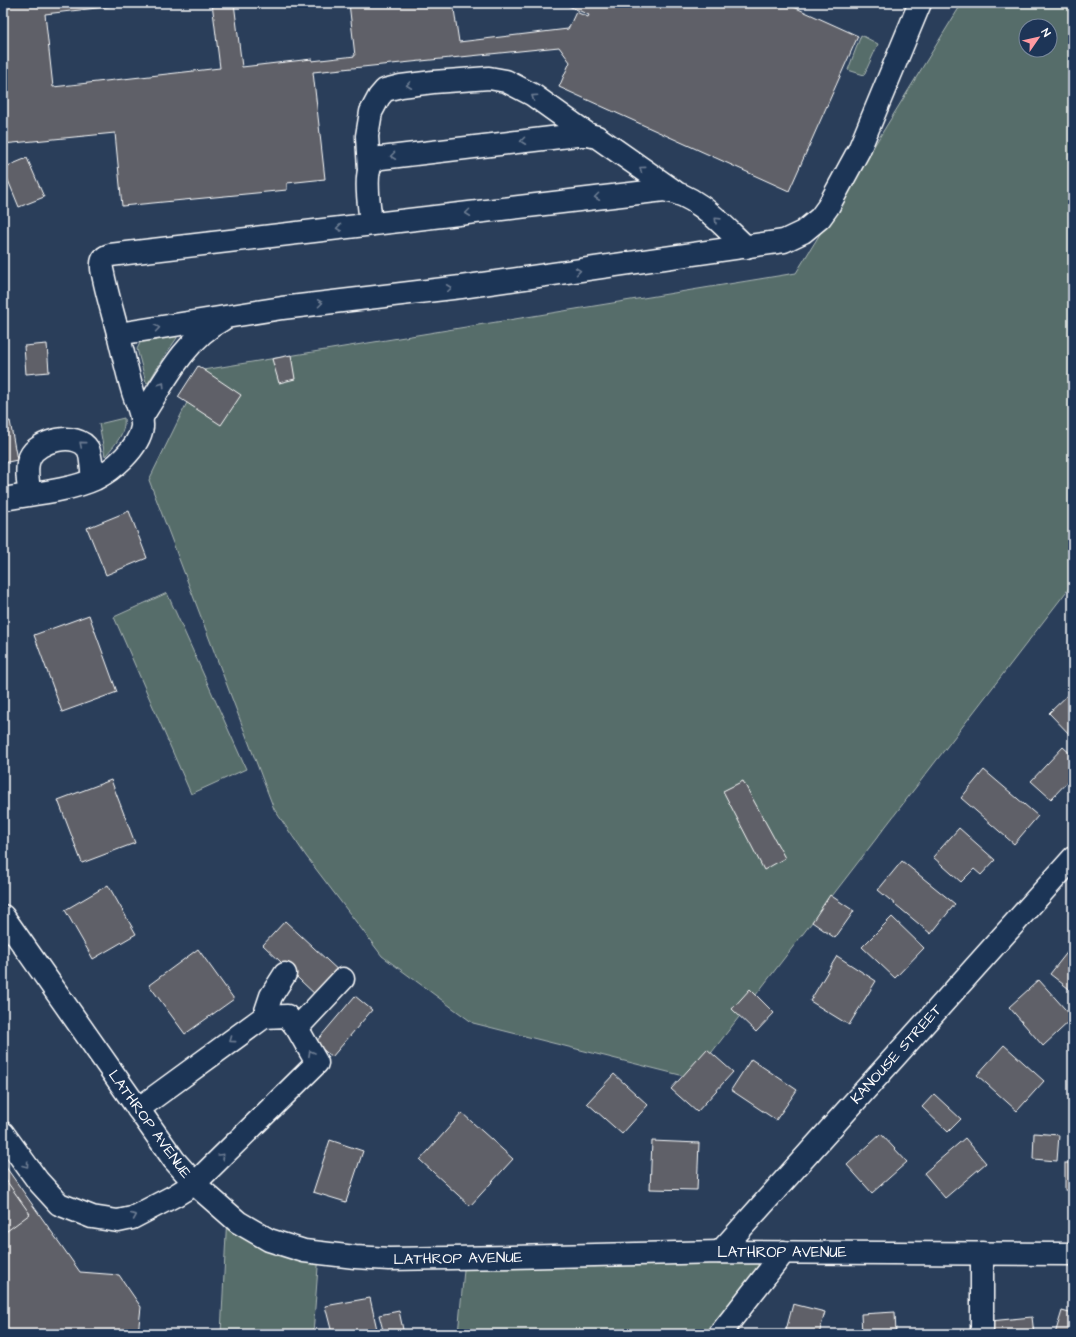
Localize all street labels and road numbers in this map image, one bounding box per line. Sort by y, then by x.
street label: KANOUSE STREET [846,999,947,1109]
street label: LATHROP AVENUE [103,1066,196,1183]
street label: LATHROP AVENUE [717,1242,847,1263]
street label: LATHROP AVENUE [393,1247,523,1270]

